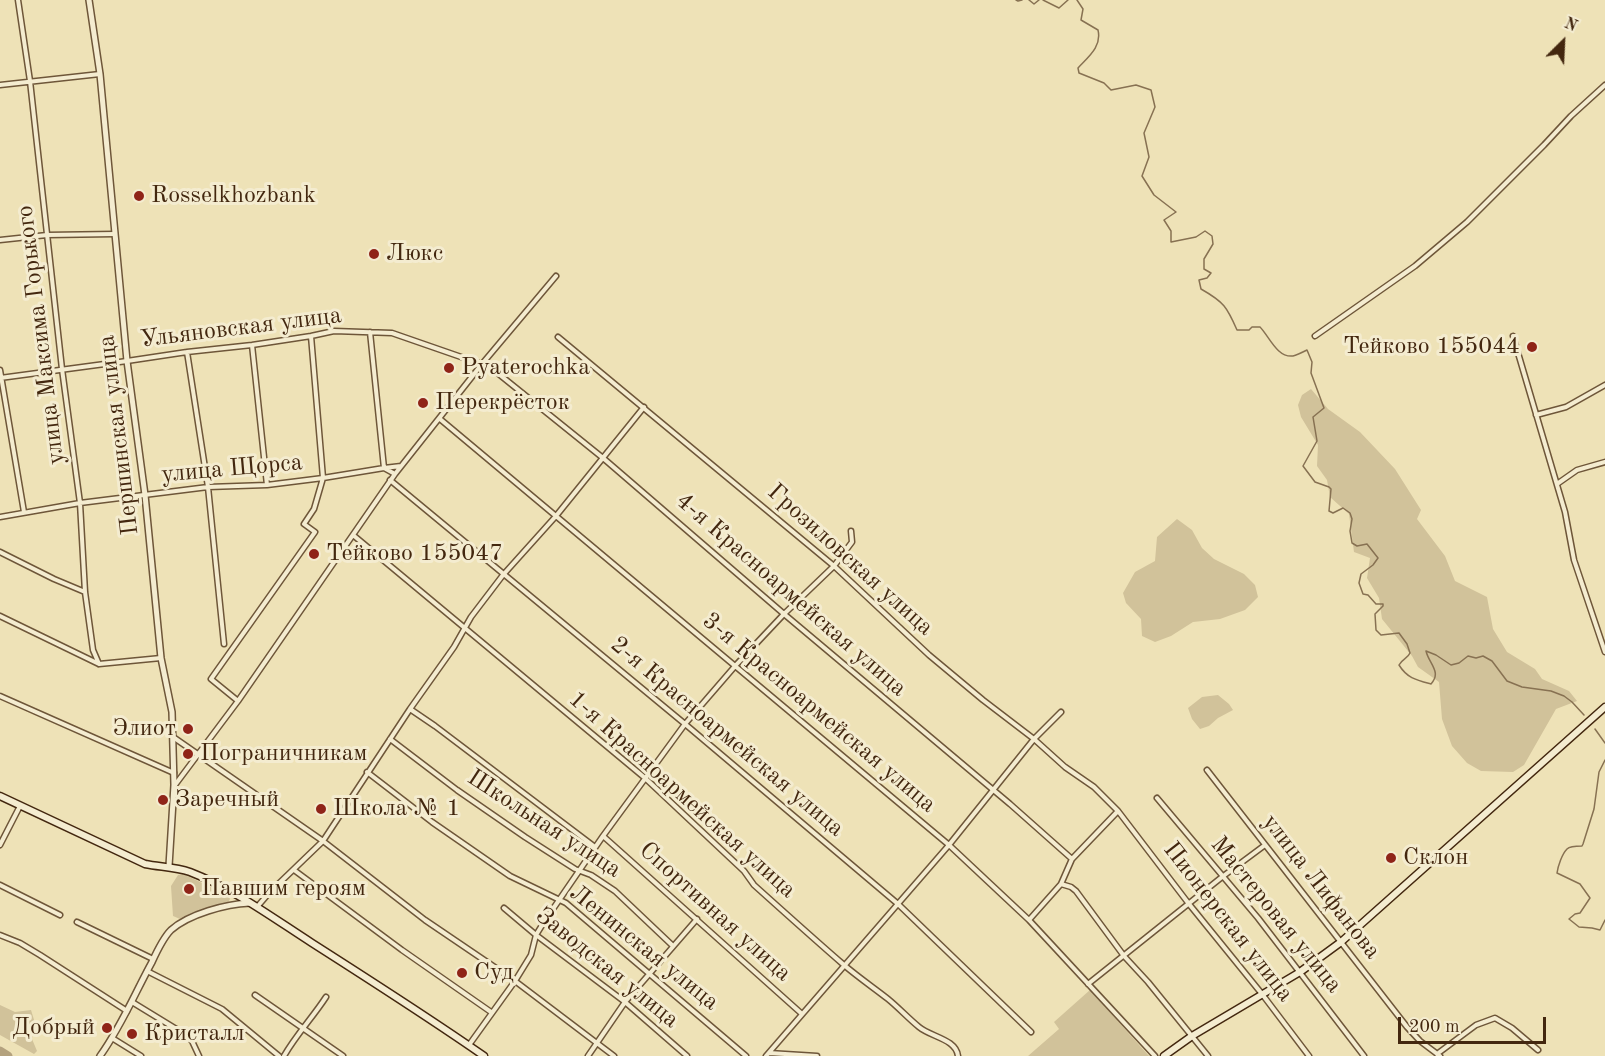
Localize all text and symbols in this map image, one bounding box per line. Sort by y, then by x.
north arrow [1533,12,1593,72]
text: N [1561,16,1579,35]
place label: Rosselkhozbank [151,182,316,210]
marker: Rosselkhozbank [132,189,146,203]
street label: улица Максима Горького [11,204,71,466]
place label: Люкс [386,240,443,268]
marker: Люкс [367,247,381,261]
street label: Ульяновская улица [139,301,343,355]
street label: Першинская улица [92,333,146,537]
place label: Тейково 155044 [1343,333,1520,361]
marker: Тейково 155044 [1525,340,1539,354]
place label: Pyaterochka [461,354,590,382]
marker: Pyaterochka [442,361,456,375]
place label: Перекрёсток [435,389,570,417]
marker: Перекрёсток [416,396,430,410]
street label: улица Щорса [160,448,304,490]
street label: Грозиловская улица [761,478,939,642]
street label: 4-я Красноармейская улица [670,487,912,703]
place label: Тейково 155047 [326,540,503,568]
marker: Тейково 155047 [307,547,321,561]
street label: 3-я Красноармейская улица [696,607,942,819]
street label: 2-я Красноармейская улица [604,631,850,843]
street label: 1-я Красноармейская улица [562,685,802,905]
place label: Элиот [112,715,176,743]
marker: Элиот [181,722,195,736]
place label: Пограничникам [200,740,367,768]
marker: Пограничникам [181,747,195,761]
street label: Школьная улица [462,763,626,885]
place label: Заречный [175,786,279,814]
marker: Заречный [156,793,170,807]
place label: Школа № 1 [333,795,460,823]
marker: Школа № 1 [314,802,328,816]
street label: улица Лифанова [1255,809,1387,965]
street label: Мастеровая улица [1204,831,1348,999]
street label: Спортивная улица [633,836,797,988]
street label: Пионерская улица [1157,836,1299,1008]
place label: Склон [1403,844,1468,872]
marker: Склон [1384,851,1398,865]
place label: Павшим героям [201,875,366,903]
street label: Ленинская улица [563,879,725,1017]
marker: Павшим героям [182,882,196,896]
street label: Заводская улица [529,901,685,1035]
place label: Суд [474,959,514,987]
marker: Суд [455,966,469,980]
scale bar [1401,1005,1550,1043]
place label: Добрый [12,1014,95,1042]
text: 200 m [1409,1018,1460,1036]
place label: Кристалл [144,1020,245,1048]
marker: Добрый [100,1021,114,1035]
marker: Кристалл [125,1027,139,1041]

